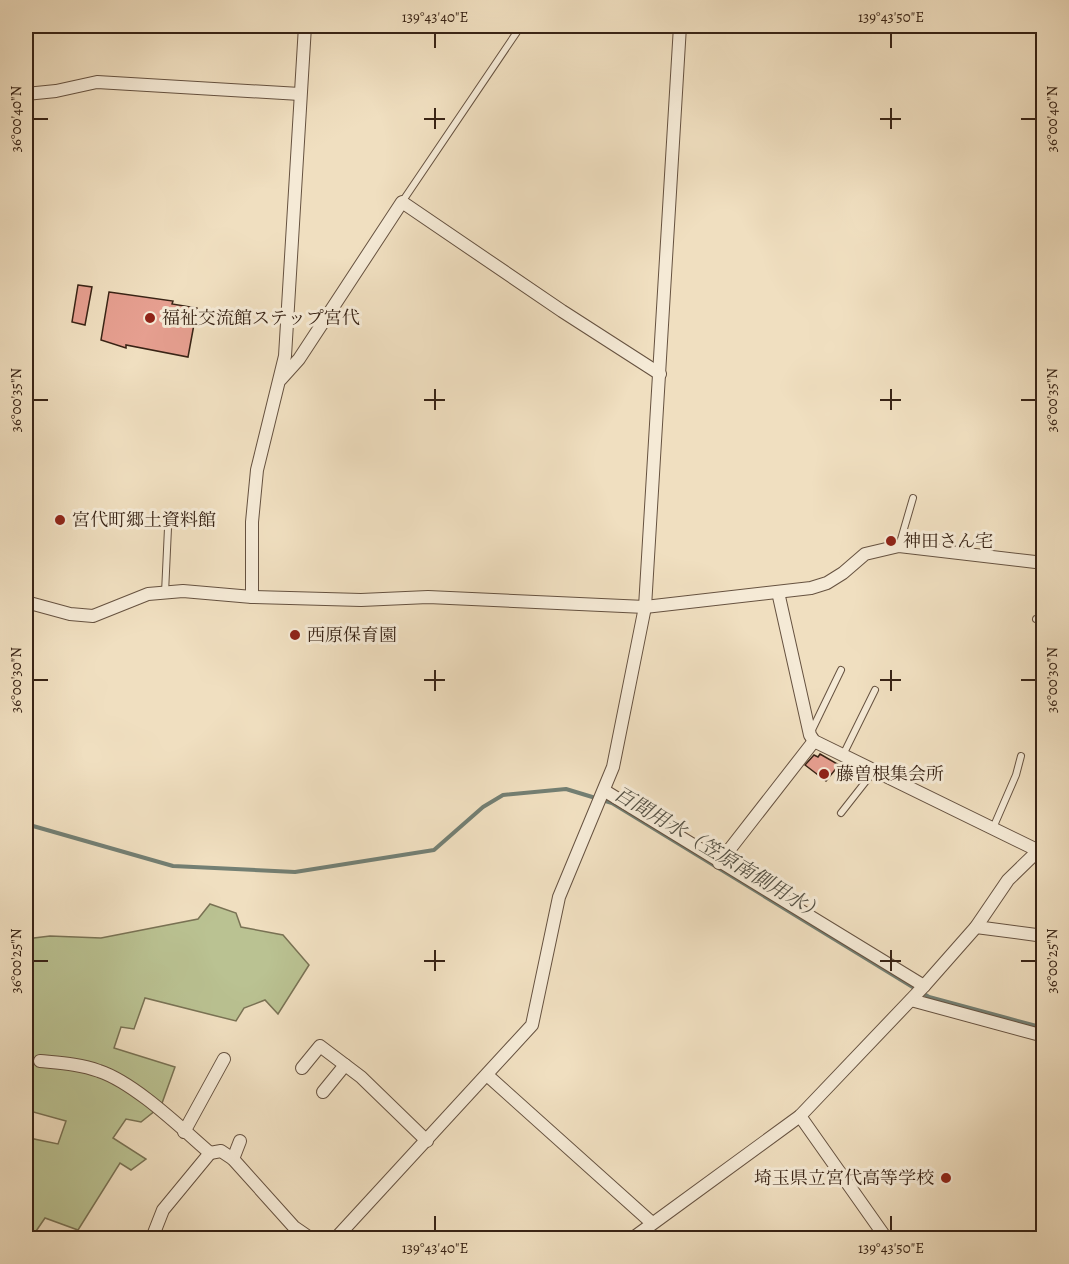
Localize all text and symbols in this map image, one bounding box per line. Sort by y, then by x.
text: 139°43'40"E [402,7,468,27]
text: 139°43'50"E [858,7,924,27]
text: 36°00'40"N [6,86,26,152]
text: 36°00'40"N [1042,86,1062,152]
place label: 福祉交流館ステップ宮代 [162,306,360,330]
marker: 福祉交流館ステップ宮代 [143,311,157,325]
text: 36°00'35"N [6,368,26,432]
text: 36°00'35"N [1042,368,1062,432]
place label: 宮代町郷土資料館 [72,508,216,532]
marker: 宮代町郷土資料館 [53,513,67,527]
place label: 神田さん宅 [903,529,993,553]
marker: 神田さん宅 [884,534,898,548]
place label: 西原保育園 [307,623,397,647]
marker: 西原保育園 [288,628,302,642]
text: 36°00'30"N [6,647,26,713]
text: 36°00'30"N [1042,647,1062,713]
place label: 藤曽根集会所 [836,762,944,786]
marker: 藤曽根集会所 [817,767,831,781]
water label: 百間用水（笠原南側用水） [609,780,829,927]
text: 36°00'25"N [6,928,26,994]
text: 36°00'25"N [1042,928,1062,994]
place label: 埼玉県立宮代高等学校 [754,1166,934,1190]
marker: 埼玉県立宮代高等学校 [939,1171,953,1185]
text: 139°43'40"E [402,1238,468,1258]
text: 139°43'50"E [858,1238,924,1258]

